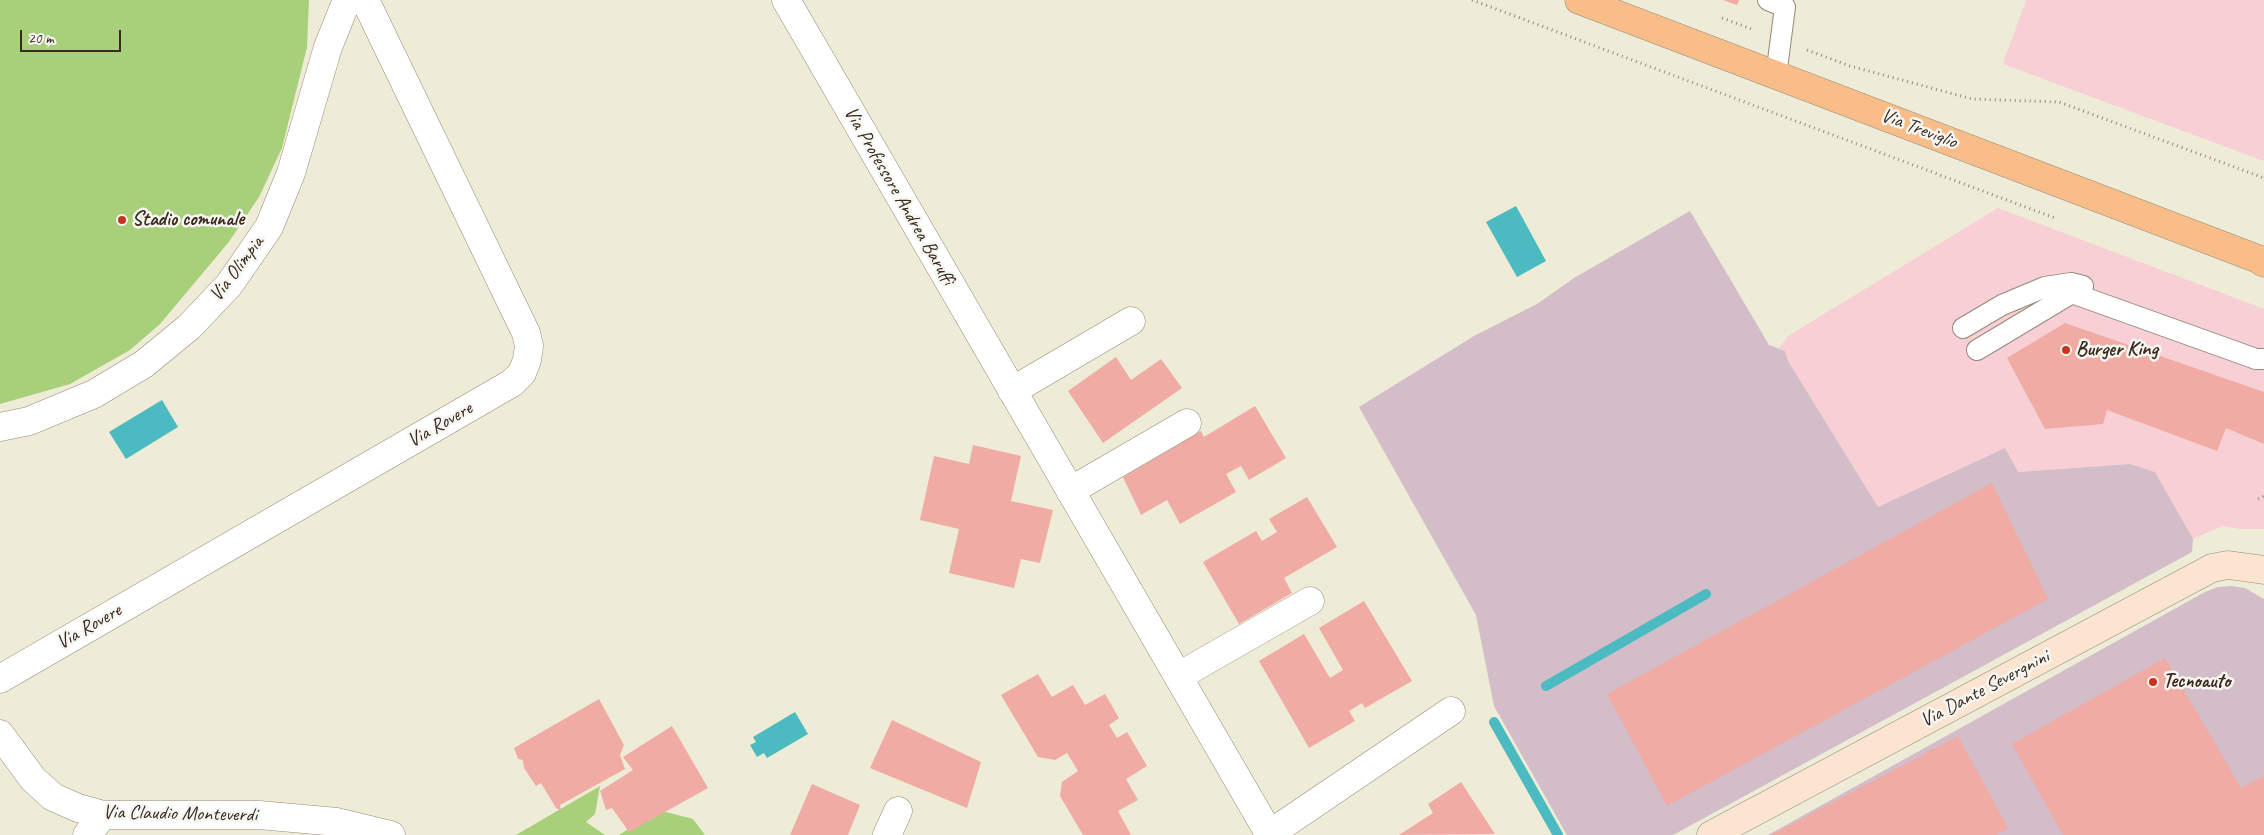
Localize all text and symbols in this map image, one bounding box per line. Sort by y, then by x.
scale bar [22,20,124,52]
text: 20 m [28,29,54,48]
street label: Via Professore Andrea Baruffi [838,103,960,289]
street label: Via Treviglio [1878,104,1960,154]
place label: Stadio comunale [132,208,244,232]
marker: Stadio comunale [116,214,128,226]
street label: Via Olimpia [205,232,269,306]
place label: Burger King [2076,338,2158,362]
marker: Burger King [2060,344,2072,356]
street label: Via Rovere [403,397,477,453]
street label: Via Rovere [52,599,126,655]
street label: Via Dante Severgnini [1917,645,2053,733]
place label: Tecnoauto [2163,670,2230,694]
marker: Tecnoauto [2147,676,2159,688]
street label: Via Claudio Monteverdi [103,801,257,827]

